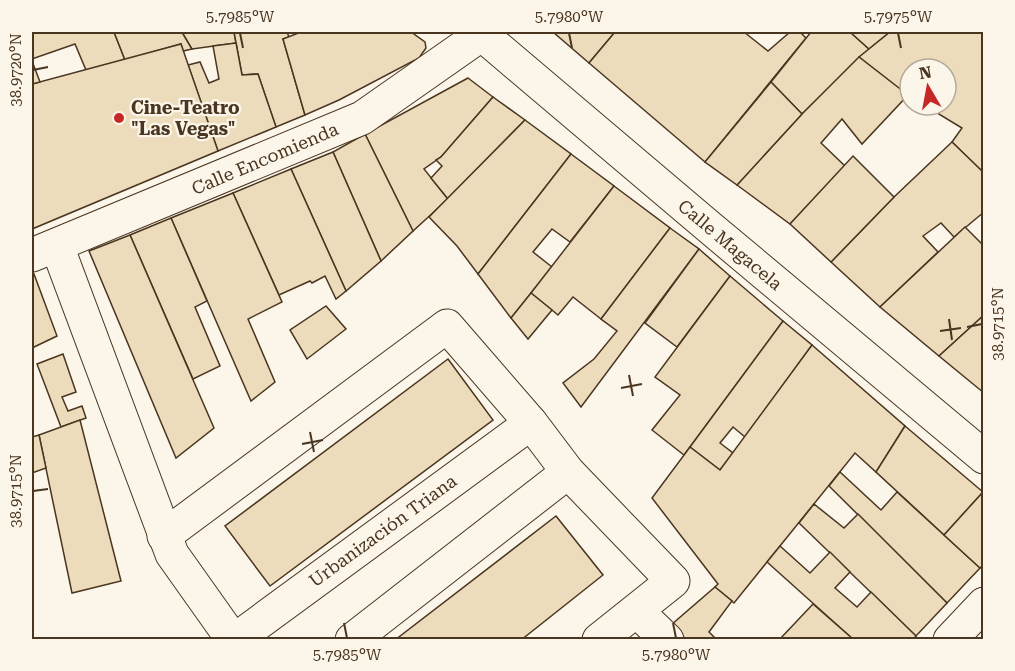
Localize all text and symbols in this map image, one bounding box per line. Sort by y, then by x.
text: 5.7985°W [206,8,275,26]
text: 5.7980°W [535,8,604,26]
text: 5.7975°W [864,8,933,26]
text: 38.9720°N [7,33,25,107]
north arrow [898,57,958,117]
text: N [918,62,933,83]
place label: Cine-Teatro "Las Vegas" [131,97,240,139]
marker: Cine-Teatro "Las Vegas" [112,111,126,125]
street label: Calle Encomienda [188,118,342,199]
street label: Calle Magacela [674,195,787,294]
text: 38.9715°N [989,287,1007,361]
text: 38.9715°N [7,454,25,528]
street label: Urbanización Triana [305,470,461,591]
text: 5.7985°W [313,646,382,664]
text: 5.7980°W [642,646,711,664]

